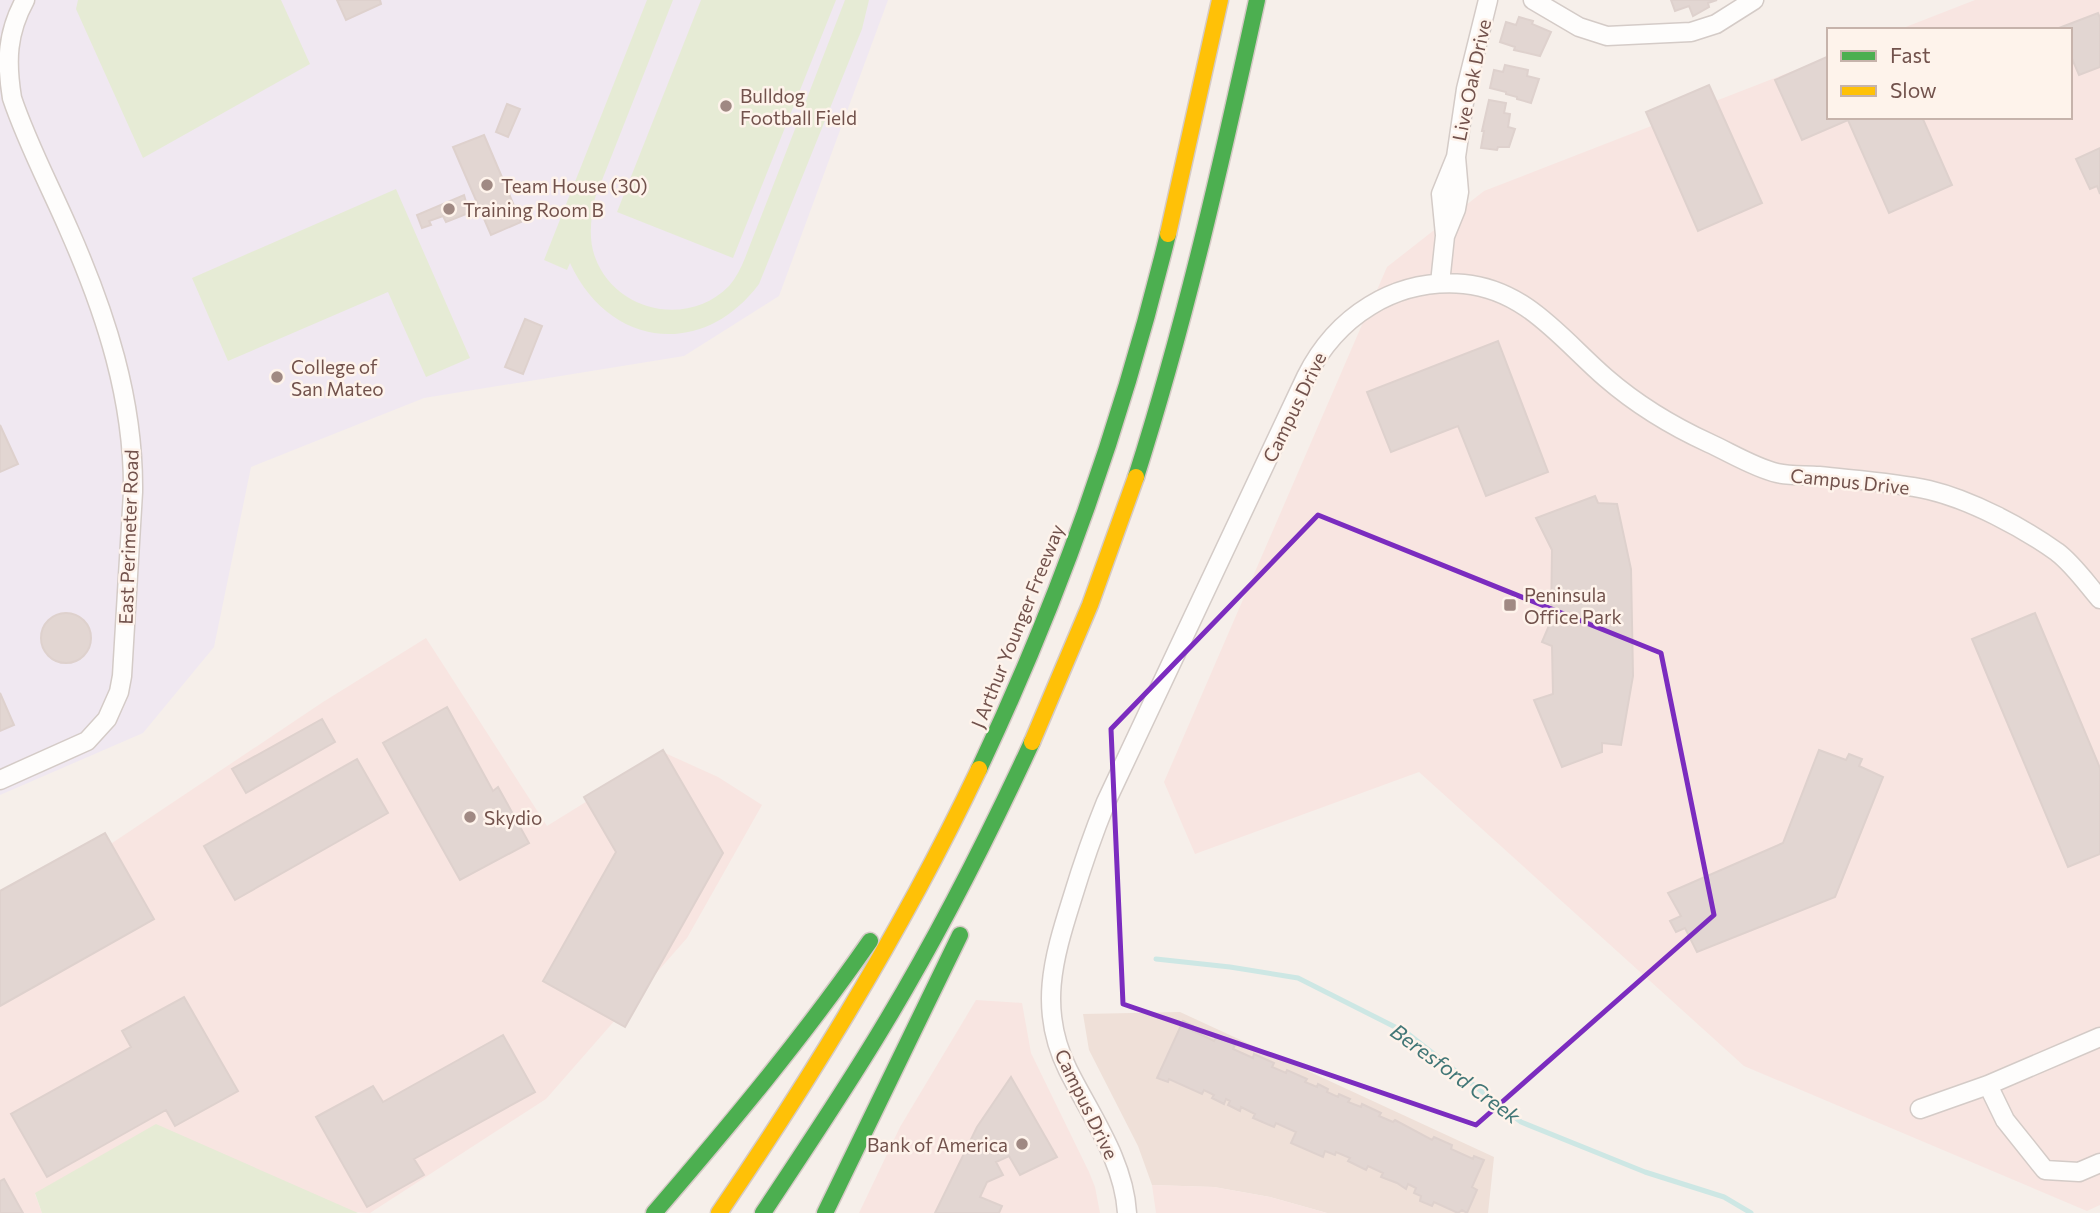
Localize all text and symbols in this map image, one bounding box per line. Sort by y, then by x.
street label: Live Oak Drive [1447,17,1495,143]
legend [1827,28,2072,119]
text: Fast [1890,42,1931,67]
text: Slow [1890,77,1937,102]
place label: Bulldog Football Field [740,84,857,129]
marker: Bulldog Football Field [718,98,734,114]
place label: Team House (30) [501,174,648,197]
marker: Team House (30) [479,177,495,193]
place label: Training Room B [463,198,604,221]
marker: Training Room B [441,201,457,217]
street label: Campus Drive [1257,348,1331,466]
place label: College of San Mateo [291,355,384,400]
marker: College of San Mateo [269,369,285,385]
street label: East Perimeter Road [113,449,143,625]
street label: Campus Drive [1789,463,1911,499]
street label: J Arthur Younger Freeway [966,521,1068,731]
place label: Peninsula Office Park [1524,583,1622,628]
marker: Peninsula Office Park [1502,597,1518,613]
place label: Skydio [484,806,542,829]
marker: Skydio [462,809,478,825]
water label: Beresford Creek [1386,1018,1526,1129]
street label: Campus Drive [1050,1045,1124,1163]
place label: Bank of America [867,1133,1008,1156]
marker: Bank of America [1014,1136,1030,1152]

